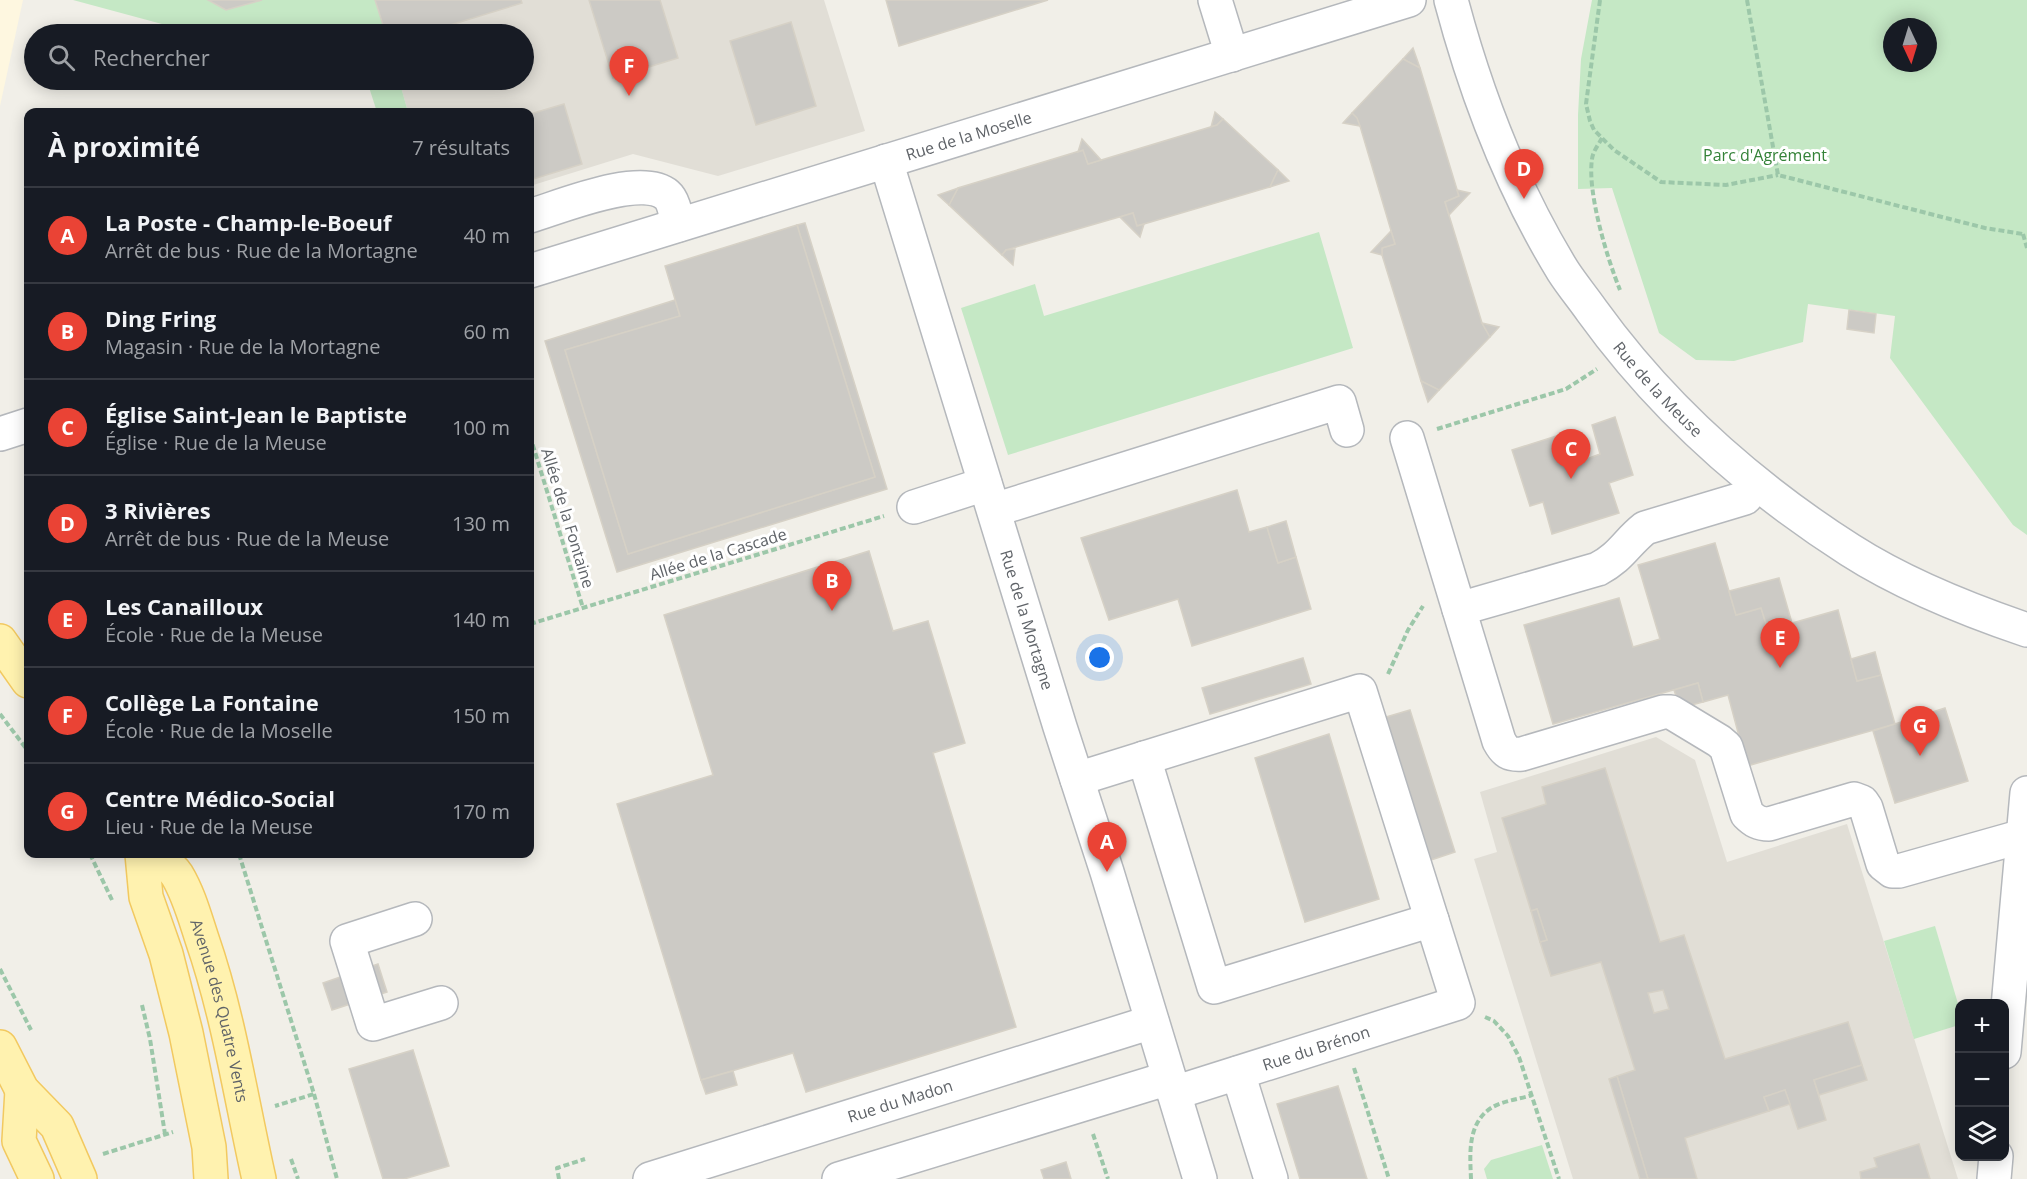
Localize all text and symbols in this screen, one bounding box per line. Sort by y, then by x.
north arrow [1883,18,1937,72]
search box [24,24,534,90]
icon: search [45,41,78,74]
text: Rechercher [93,42,210,72]
pin: F [610,46,648,96]
street label: Rue de la Moselle [903,106,1034,166]
text: À proximité [48,129,200,165]
text: 7 résultats [412,134,510,161]
park label: Parc d'Agrément [1703,144,1827,166]
pin: D [1504,150,1544,199]
text: La Poste - Champ-le-Boeuf [105,207,391,237]
text: A [61,222,74,249]
text: 40 m [463,222,510,249]
text: Arrêt de bus · Rue de la Mortagne [105,237,418,264]
text: Ding Fring [105,303,216,333]
text: B [61,318,74,345]
text: 60 m [463,318,510,345]
text: Magasin · Rue de la Mortagne [105,333,380,360]
street label: Rue de la Meuse [1608,337,1708,442]
text: Église Saint-Jean le Baptiste [105,399,407,429]
text: C [61,414,74,441]
text: 100 m [452,414,510,441]
text: Église · Rue de la Meuse [105,429,327,456]
pin: C [1552,430,1590,479]
street label: Allée de la Fontaine [536,445,600,591]
text: 3 Rivières [105,495,211,525]
text: D [60,510,75,537]
text: 130 m [452,510,510,537]
street label: Allée de la Cascade [647,523,789,585]
text: Arrêt de bus · Rue de la Meuse [105,525,389,552]
street label: Rue de la Mortagne [995,547,1059,693]
pin: B [812,562,852,611]
text: Les Canailloux [105,591,263,621]
text: E [62,606,73,633]
text: 140 m [452,606,510,633]
pin: E [1760,618,1800,668]
text: École · Rue de la Meuse [105,621,323,648]
your location [1085,643,1114,672]
text: Collège La Fontaine [105,687,319,717]
text: F [62,702,73,729]
text: 150 m [452,702,510,729]
pin: G [1900,706,1940,756]
text: École · Rue de la Moselle [105,717,333,744]
text: Centre Médico-Social [105,783,335,813]
text: G [60,798,75,825]
text: 170 m [452,798,510,825]
text: Lieu · Rue de la Meuse [105,813,313,840]
pin: A [1088,822,1126,872]
street label: Avenue des Quatre Vents [185,916,254,1104]
map controls [1955,999,2009,1161]
button: + [1955,999,2009,1053]
street label: Rue du Brénon [1259,1020,1373,1076]
button: − [1955,1053,2009,1107]
street label: Rue du Madon [845,1074,955,1128]
button: layers [1955,1107,2009,1161]

